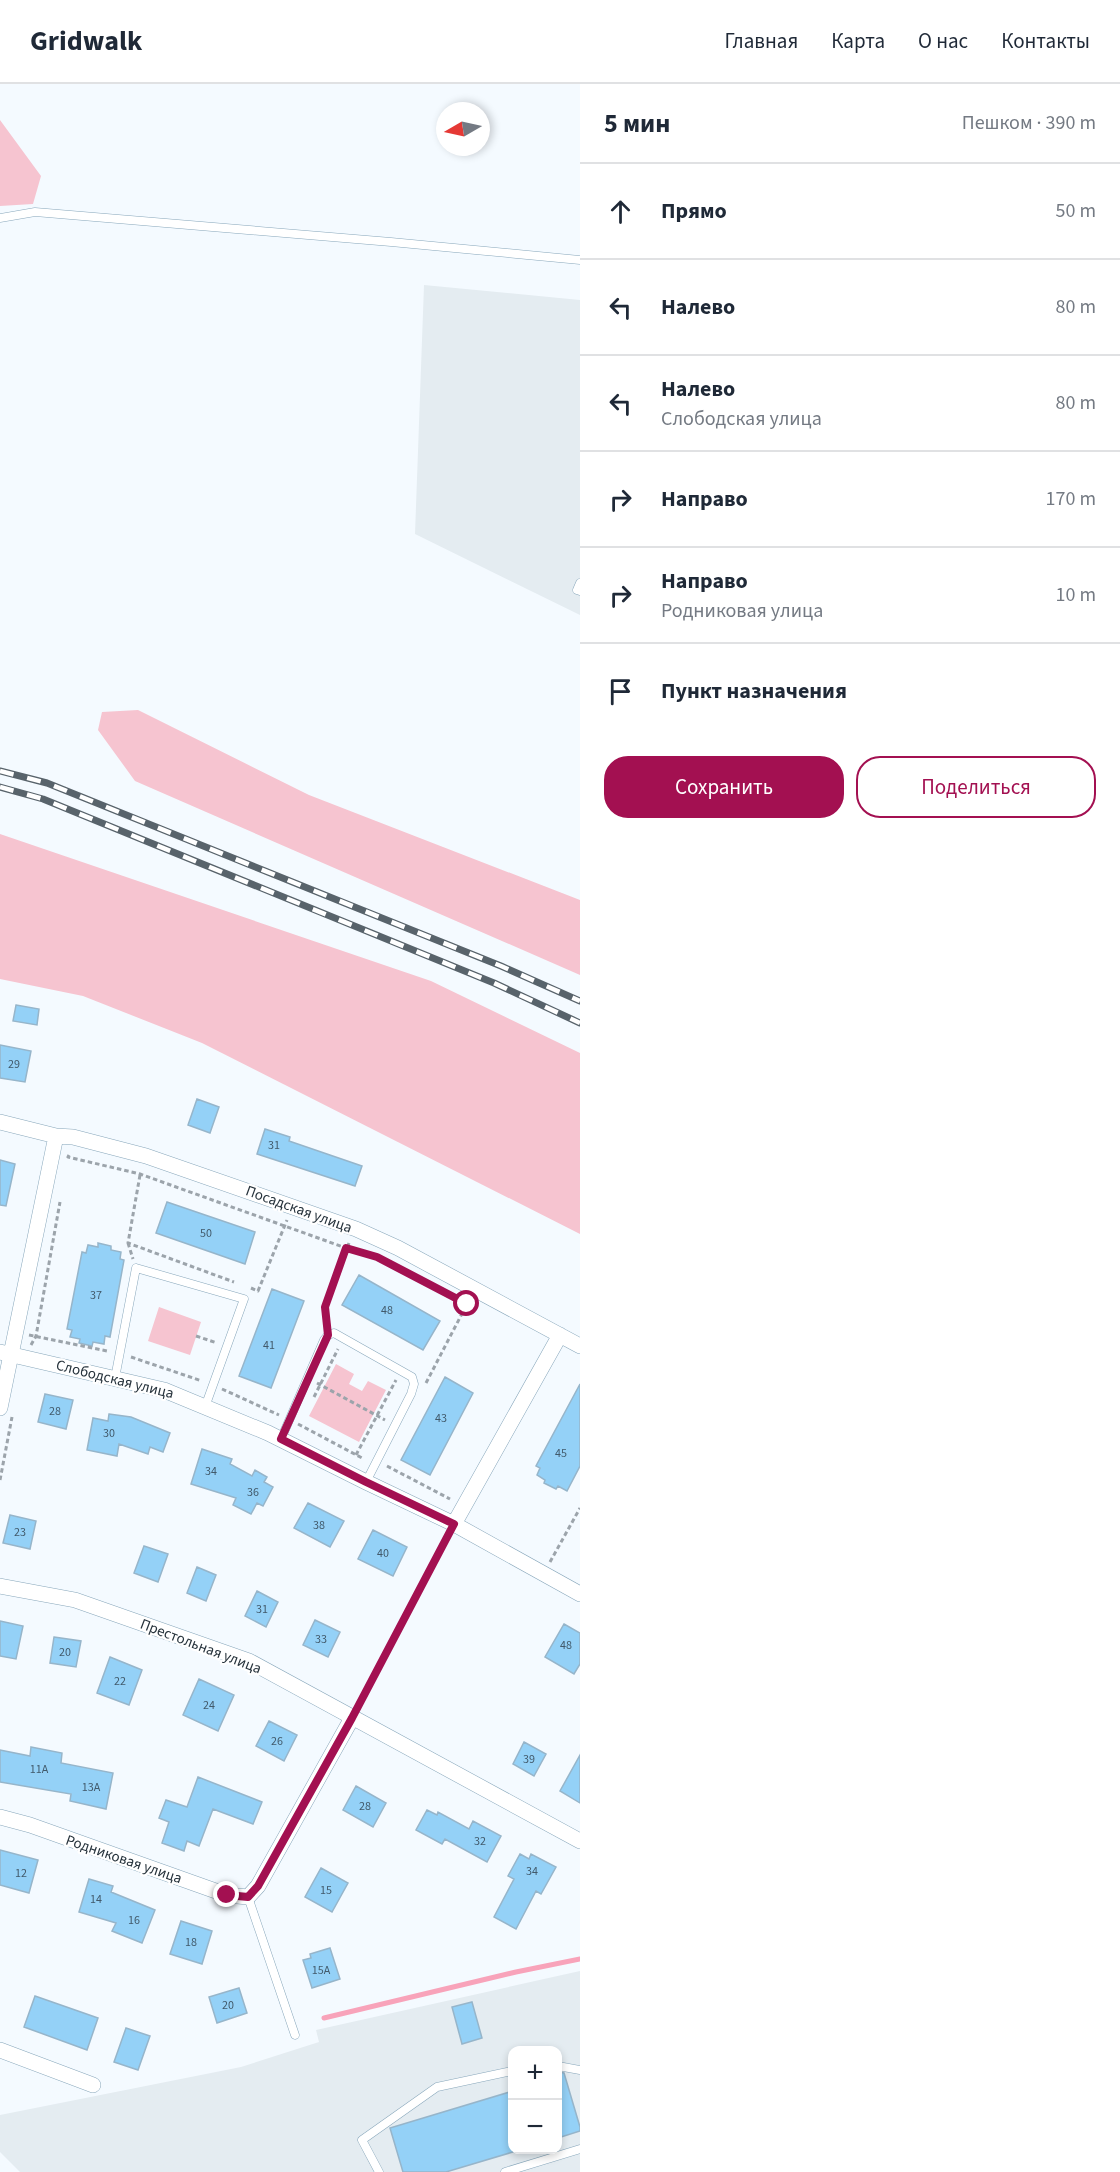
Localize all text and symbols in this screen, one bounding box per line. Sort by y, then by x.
text: Gridwalk [30,21,142,61]
text: Главная [725,26,798,56]
text: Карта [831,26,885,56]
text: О нас [918,26,968,56]
text: Контакты [1001,26,1090,56]
north arrow [436,102,490,156]
text: 5 мин [604,105,670,142]
text: Пешком · 390 m [962,109,1096,137]
icon: ahead [604,195,637,228]
text: Прямо [661,195,727,227]
text: 50 m [1056,197,1096,225]
icon: left [604,291,637,324]
text: Налево [661,291,735,323]
text: 80 m [1056,293,1096,321]
text: Налево [661,373,735,405]
icon: left [604,387,637,420]
text: 80 m [1056,389,1096,417]
text: Слободская улица [661,405,822,433]
icon: right [604,483,637,516]
text: Направо [661,483,748,515]
text: 170 m [1046,485,1096,513]
text: Направо [661,565,748,597]
icon: right [604,579,637,612]
text: 10 m [1056,581,1096,609]
text: Родниковая улица [661,597,823,625]
icon: arrive [604,675,637,708]
text: Пункт назначения [661,675,847,707]
button: Сохранить [604,756,844,818]
button: Поделиться [856,756,1096,818]
house number: 29 [8,1056,20,1073]
house number: 31 [268,1137,280,1154]
street label: Посадская улица [243,1180,355,1238]
house number: 50 [200,1225,212,1242]
house number: 37 [90,1287,102,1304]
route start [453,1290,479,1316]
house number: 48 [381,1302,393,1319]
house number: 41 [263,1337,275,1354]
street label: Слободская улица [54,1355,176,1404]
house number: 28 [49,1403,61,1420]
house number: 43 [435,1410,447,1427]
house number: 30 [103,1425,115,1442]
house number: 45 [555,1445,567,1462]
house number: 34 [205,1463,217,1480]
house number: 36 [247,1484,259,1501]
house number: 38 [313,1517,325,1534]
house number: 23 [14,1524,26,1541]
house number: 40 [377,1545,389,1562]
house number: 31 [256,1601,268,1618]
street label: Престольная улица [137,1614,264,1679]
house number: 33 [315,1631,327,1648]
house number: 48 [560,1637,572,1654]
house number: 20 [59,1644,71,1661]
house number: 22 [114,1673,126,1690]
house number: 24 [203,1697,215,1714]
house number: 26 [271,1733,283,1750]
house number: 39 [523,1751,535,1768]
house number: 11А [30,1761,49,1778]
house number: 13А [82,1779,101,1796]
house number: 28 [359,1798,371,1815]
street label: Родниковая улица [63,1830,185,1889]
house number: 32 [474,1833,486,1850]
house number: 34 [526,1863,538,1880]
house number: 12 [15,1865,27,1882]
route end [213,1881,239,1907]
house number: 15 [320,1882,332,1899]
house number: 14 [90,1891,102,1908]
house number: 16 [128,1912,140,1929]
house number: 18 [185,1934,197,1951]
house number: 15А [312,1962,331,1979]
house number: 20 [222,1997,234,2014]
map controls [508,2046,562,2154]
button: + [508,2046,562,2100]
button: − [508,2100,562,2154]

